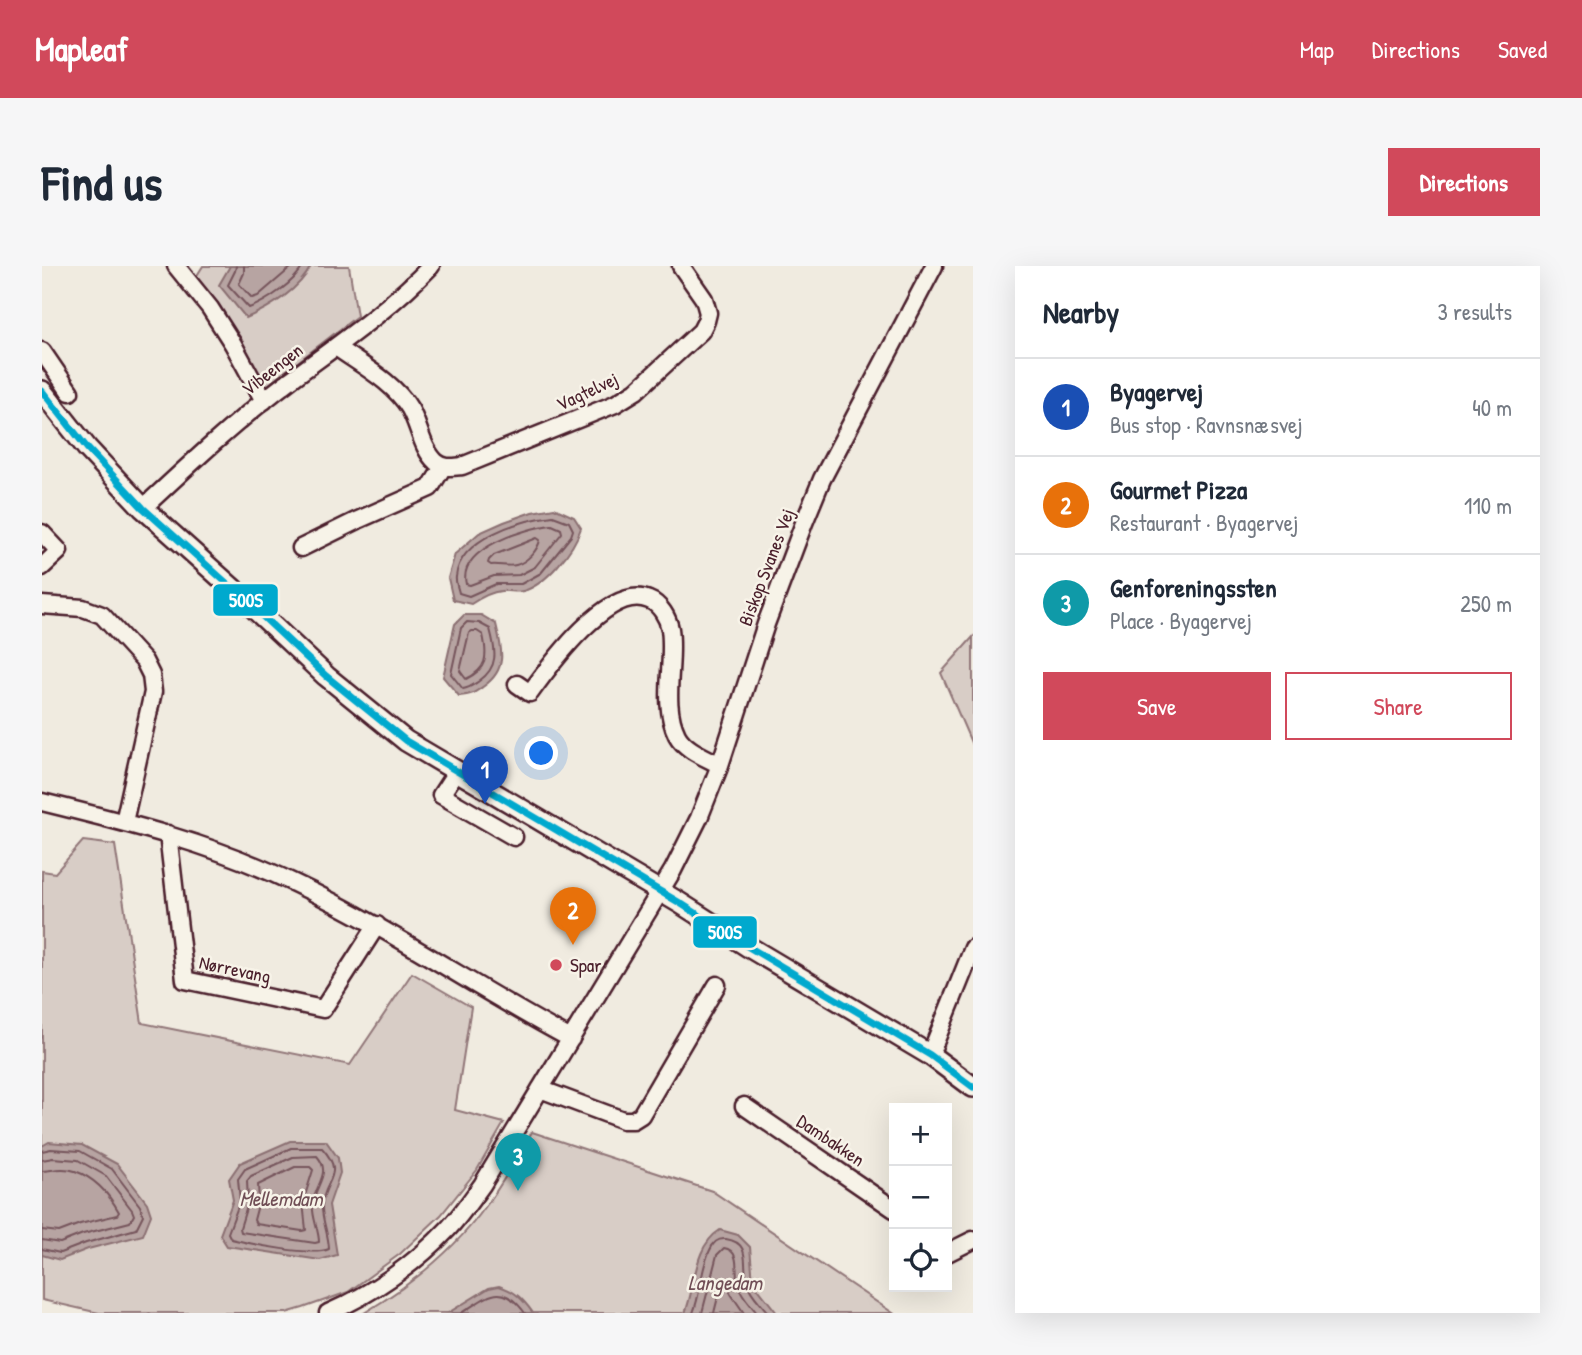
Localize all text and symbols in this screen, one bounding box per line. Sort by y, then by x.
text: Mapleaf [35,27,128,71]
text: Map [1300,33,1334,65]
text: Directions [1372,33,1460,65]
text: Saved [1498,33,1547,65]
button: Directions [1388,148,1540,216]
text: Find us [42,149,162,215]
text: Nearby [1043,292,1119,332]
text: 3 results [1437,296,1512,327]
street label: Vibeengen [236,337,308,401]
street label: Vagtelvej [552,365,622,417]
text: Byagervej [1110,374,1203,409]
text: 1 [1062,392,1070,423]
text: 40 m [1472,392,1512,423]
text: Bus stop · Ravnsnæsvej [1110,409,1303,440]
text: Gourmet Pizza [1110,472,1247,507]
text: 2 [1061,490,1071,521]
text: 110 m [1464,490,1512,521]
street label: Biskop Svanes Vej [732,505,800,629]
text: Restaurant · Byagervej [1110,507,1298,538]
text: Genforeningssten [1110,570,1277,605]
line badge: 500S [212,583,279,617]
text: 500S [229,587,263,613]
text: 3 [1061,588,1071,619]
text: 250 m [1460,588,1512,619]
text: Place · Byagervej [1110,605,1252,636]
button: Save [1043,672,1271,740]
button: Share [1285,672,1512,740]
your location [524,736,558,770]
pin: 1 [462,746,508,804]
pin: 2 [550,887,596,945]
line badge: 500S [692,915,758,949]
text: 500S [708,919,742,945]
street label: Nørrevang [197,949,273,989]
place label: Spar [570,952,602,978]
marker: Spar [548,957,564,973]
map controls [889,1103,952,1292]
button: + [889,1103,952,1166]
street label: Dambakken [792,1108,870,1172]
pin: 3 [495,1133,541,1191]
button: − [889,1166,952,1229]
water label: Mellemdam [239,1184,323,1213]
button: locate [889,1229,952,1292]
water label: Langedam [688,1268,763,1297]

